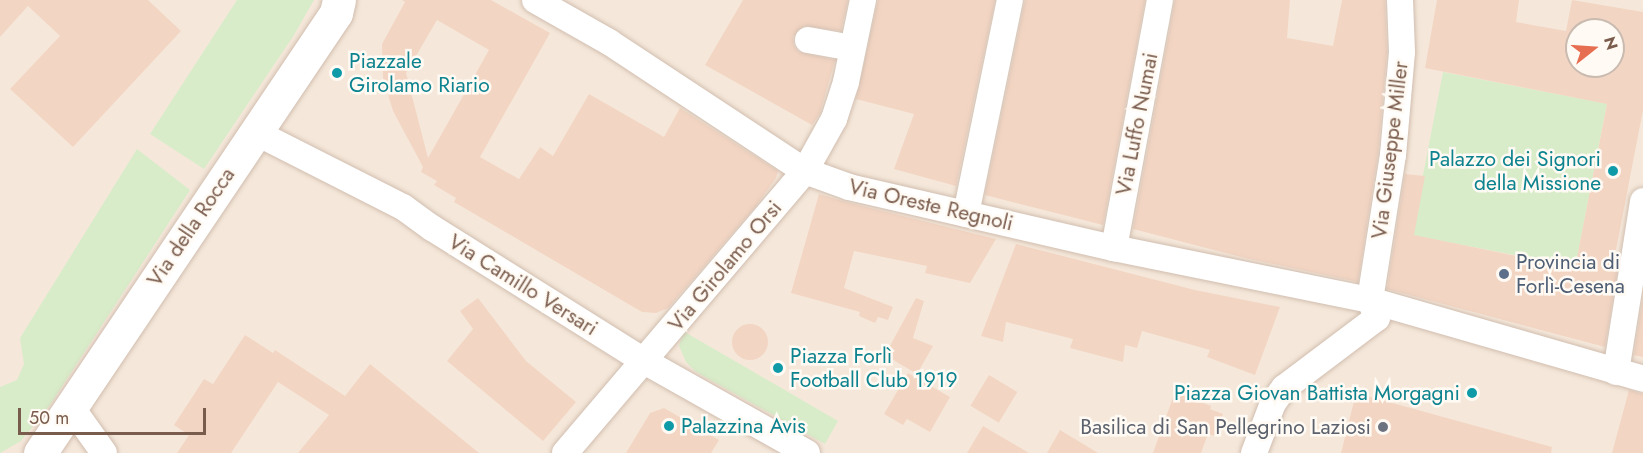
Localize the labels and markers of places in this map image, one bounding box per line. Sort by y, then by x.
place label: Piazzale Girolamo Riario [349,48,490,98]
marker: Piazzale Girolamo Riario [330,66,344,80]
place label: Palazzo dei Signori della Missione [1429,146,1601,196]
marker: Palazzo dei Signori della Missione [1606,164,1620,178]
place label: Provincia di Forlì-Cesena [1516,249,1625,299]
marker: Provincia di Forlì-Cesena [1497,267,1511,281]
place label: Piazza Forlì Football Club 1919 [790,343,957,393]
marker: Piazza Forlì Football Club 1919 [771,361,785,375]
place label: Piazza Giovan Battista Morgagni [1174,380,1460,406]
marker: Piazza Giovan Battista Morgagni [1465,386,1479,400]
place label: Palazzina Avis [681,413,806,439]
place label: Basilica di San Pellegrino Laziosi [1080,414,1371,440]
marker: Palazzina Avis [662,419,676,433]
marker: Basilica di San Pellegrino Laziosi [1376,420,1390,434]

